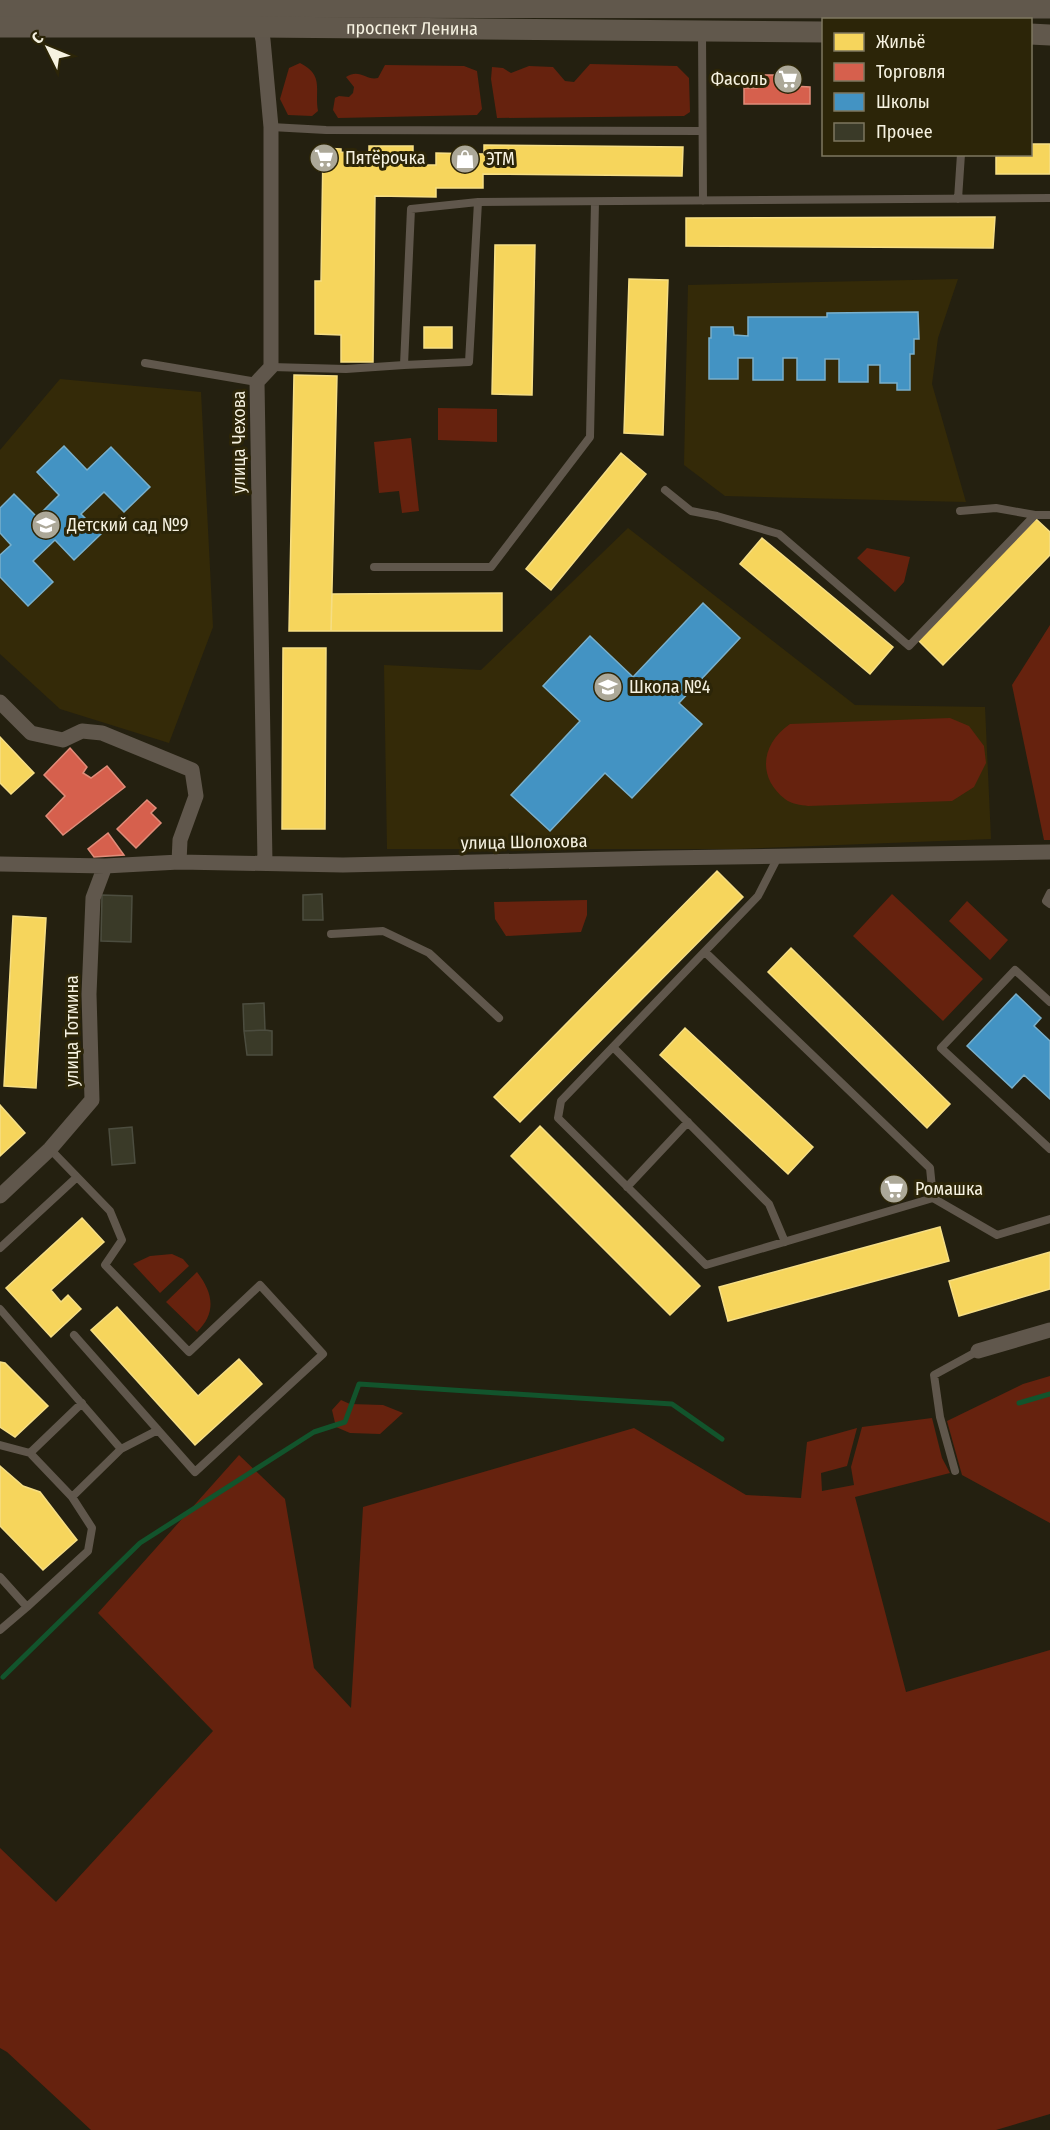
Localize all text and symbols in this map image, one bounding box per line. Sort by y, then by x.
street label: проспект Ленина [346,17,478,40]
north arrow [18,18,78,78]
legend [822,18,1032,156]
text: С [28,28,48,48]
text: Жильё [876,31,926,53]
text: Торговля [876,61,945,83]
supermarket icon: Фасоль [772,63,804,95]
place label: Фасоль [711,68,767,90]
text: Школы [876,91,930,113]
text: Прочее [876,121,933,143]
supermarket icon: Пятёрочка [308,142,340,174]
shop icon: ЭТМ [449,143,481,175]
place label: Пятёрочка [345,147,426,169]
place label: ЭТМ [486,148,515,170]
street label: улица Чехова [228,390,250,493]
school or university icon: Детский сад №9 [30,509,62,541]
place label: Детский сад №9 [66,514,189,536]
school or university icon: Школа №4 [592,671,624,703]
place label: Школа №4 [629,676,711,698]
street label: улица Шолохова [460,830,588,854]
street label: улица Тотмина [61,975,83,1087]
supermarket icon: Ромашка [878,1173,910,1205]
place label: Ромашка [915,1178,983,1200]

